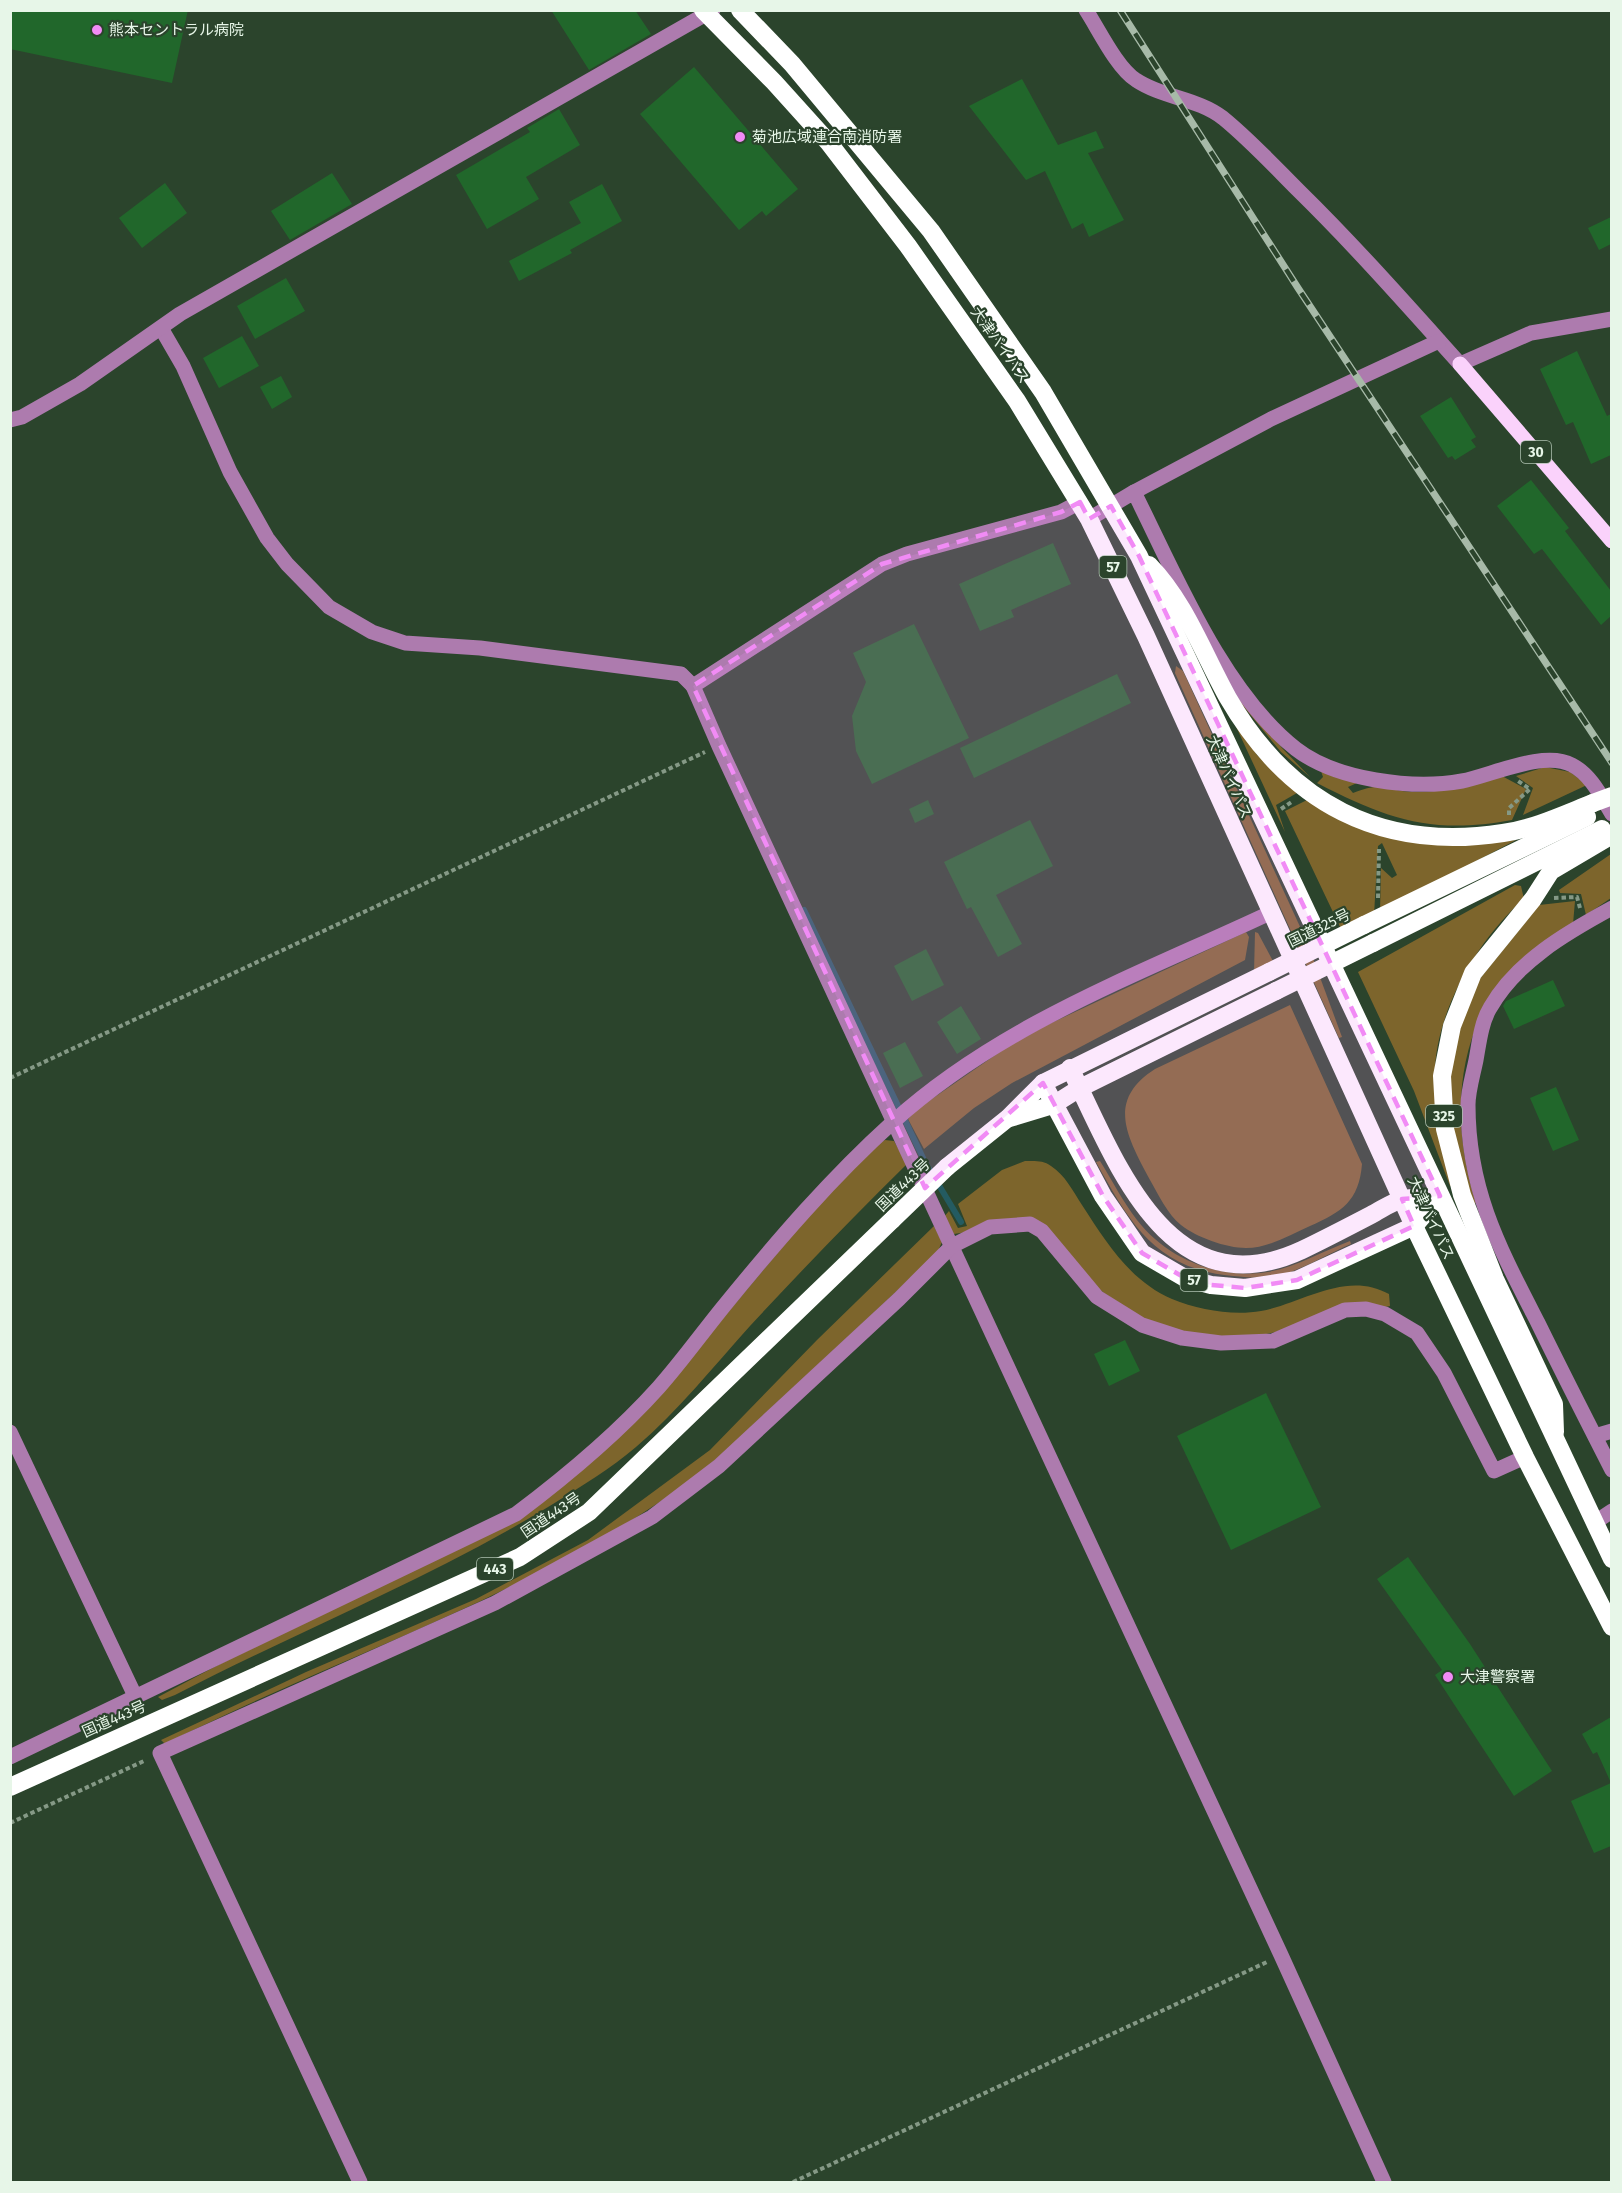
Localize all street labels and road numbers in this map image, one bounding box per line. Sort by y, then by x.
street label: 大津バイパス [967,303,1033,387]
road number: 30 [1521,441,1551,463]
road number: 57 [1100,556,1126,578]
street label: 大津バイパス [1203,732,1255,822]
street label: 国道325号 [1285,905,1353,951]
road number: 325 [1426,1105,1462,1127]
street label: 国道443号 [872,1155,934,1215]
street label: 大津バイパス [1404,1174,1458,1262]
road number: 57 [1180,1269,1208,1291]
street label: 国道443号 [518,1488,584,1542]
road number: 443 [477,1558,513,1580]
street label: 国道443号 [79,1697,149,1741]

